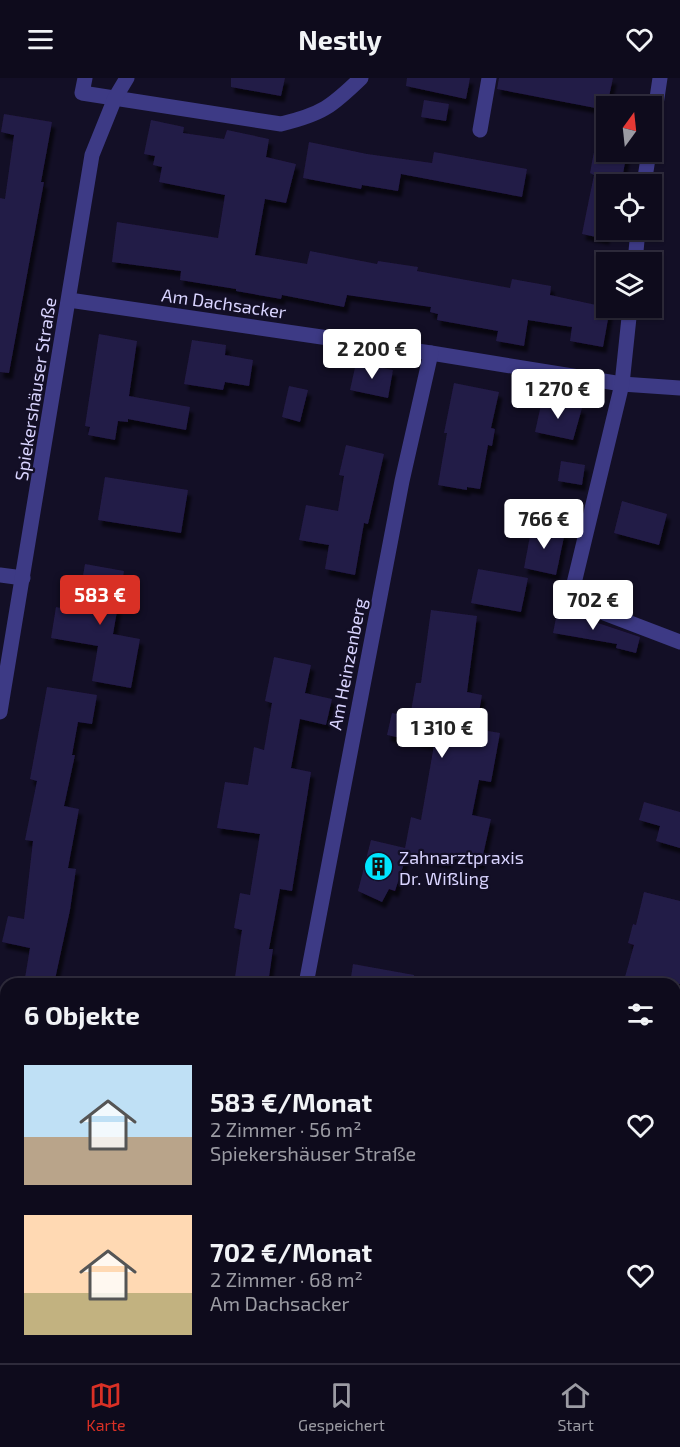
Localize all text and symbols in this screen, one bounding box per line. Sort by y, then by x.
icon: menu [24,23,57,56]
text: Nestly [298,23,382,55]
icon: heart [623,23,656,56]
north arrow [596,96,662,162]
map controls [596,96,662,318]
button: locate [596,174,662,240]
button: layers [596,252,662,318]
street label: Am Dachsacker [160,283,288,323]
street label: Spiekershäuser Straße [10,296,60,482]
pin: 2 200 € [317,329,427,380]
text: 2 200 € [337,336,407,360]
pin: 1 270 € [503,369,613,420]
text: 1 270 € [526,376,590,400]
pin: 766 € [502,499,586,550]
text: 766 € [518,506,570,530]
pin: 583 € [58,575,142,626]
pin: 702 € [551,580,635,631]
text: 583 € [74,582,126,606]
text: 702 € [567,587,619,611]
street label: Am Heinzenberg [323,596,371,732]
pin: 1 310 € [387,708,497,759]
text: 1 310 € [411,715,473,739]
place label: Zahnarztpraxis Dr. Wißling [399,846,524,889]
building icon: Zahnarztpraxis Dr. Wißling [362,851,394,883]
icon: filters [624,998,657,1031]
text: 6 Objekte [24,999,140,1030]
text: 583 €/Monat [210,1086,372,1117]
icon: home [72,1089,144,1161]
icon: heart [624,1109,657,1142]
text: 2 Zimmer · 56 m² [210,1117,361,1141]
text: Spiekershäuser Straße [210,1141,416,1165]
text: 702 €/Monat [210,1236,372,1267]
icon: home [72,1239,144,1311]
icon: heart [624,1259,657,1292]
text: 2 Zimmer · 68 m² [210,1267,363,1291]
text: Am Dachsacker [210,1291,350,1315]
tab: Karte [86,1379,126,1434]
tab: Gespeichert [298,1379,385,1434]
tab: Start [557,1379,594,1434]

